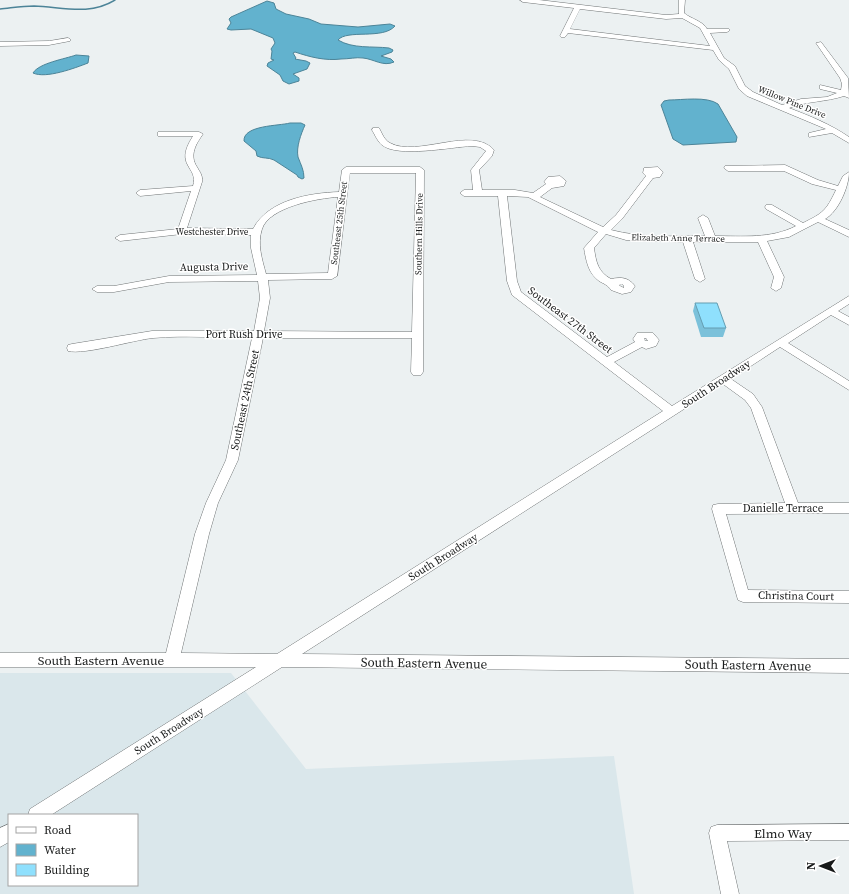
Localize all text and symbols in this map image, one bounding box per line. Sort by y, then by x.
street label: Willow Pine Drive [756,83,828,121]
street label: Southeast 25th Street [328,181,350,265]
street label: Southern Hills Drive [412,193,426,275]
street label: Westchester Drive [176,226,249,238]
street label: Elizabeth Anne Terrace [631,231,725,245]
street label: Augusta Drive [180,259,249,275]
street label: Southeast 27th Street [525,283,616,357]
street label: Port Rush Drive [205,327,283,342]
street label: Southeast 24th Street [227,348,263,452]
street label: South Broadway [679,356,754,412]
street label: Danielle Terrace [743,501,824,516]
street label: South Broadway [405,529,481,584]
street label: Christina Court [758,588,834,604]
street label: South Eastern Avenue [38,652,165,669]
street label: South Eastern Avenue [361,653,488,673]
street label: South Eastern Avenue [685,655,812,675]
street label: South Broadway [131,703,207,758]
legend [8,814,138,886]
text: Road [44,822,71,838]
street label: Elmo Way [754,825,812,842]
text: Water [44,842,76,858]
north arrow [801,846,841,886]
text: Building [44,862,89,878]
text: N [804,862,819,870]

